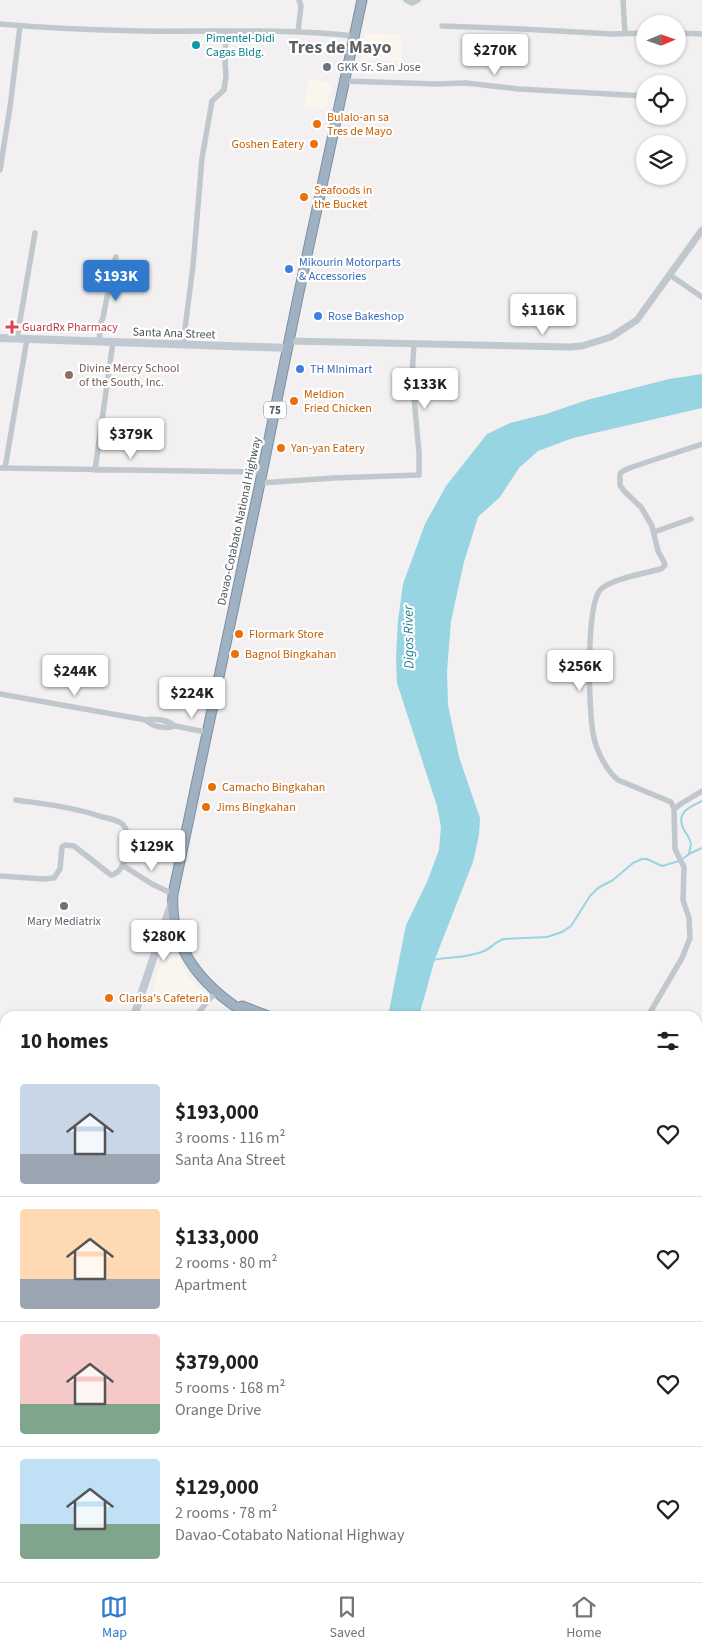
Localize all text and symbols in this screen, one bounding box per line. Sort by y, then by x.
north arrow [636,15,686,65]
map controls [636,15,686,185]
place label: Pimentel-Didi Cagas Bldg. [206,30,275,61]
pin: $270K [460,34,530,76]
district label: Tres de Mayo [289,35,391,60]
marker: Pimentel-Didi Cagas Bldg. [190,39,202,51]
text: $270K [473,39,517,61]
place label: GKK Sr. San Jose [337,59,421,76]
marker: GKK Sr. San Jose [321,61,333,73]
button: locate [636,75,686,125]
place label: Bulalo-an sa Tres de Mayo [327,109,392,140]
marker: Bulalo-an sa Tres de Mayo [311,118,323,130]
button: layers [636,135,686,185]
place label: Goshen Eatery [232,136,304,153]
marker: Goshen Eatery [308,138,320,150]
place label: Seafoods in the Bucket [314,182,372,213]
marker: Seafoods in the Bucket [298,191,310,203]
place label: Mikourin Motorparts & Accessories [299,254,401,285]
pin: $193K [81,260,151,302]
marker: Mikourin Motorparts & Accessories [283,263,295,275]
text: $193K [94,265,138,287]
pin: $116K [508,294,578,336]
text: $116K [521,299,565,321]
place label: Rose Bakeshop [328,308,404,325]
marker: Rose Bakeshop [312,310,324,322]
place label: GuardRx Pharmacy [22,319,118,336]
marker: GuardRx Pharmacy [6,321,18,333]
street label: Santa Ana Street [132,324,216,343]
place label: Divine Mercy School of the South, Inc. [79,360,180,391]
place label: TH MInimart [310,361,372,378]
marker: TH MInimart [294,363,306,375]
pin: $133K [390,368,460,410]
marker: Divine Mercy School of the South, Inc. [63,369,75,381]
text: $133K [403,373,447,395]
place label: Meldion Fried Chicken [304,386,372,417]
marker: Meldion Fried Chicken [288,395,300,407]
road number: 75 [264,402,286,418]
pin: $379K [96,418,166,460]
text: $379K [109,423,153,445]
street label: Davao-Cotabato National Highway [213,435,266,607]
place label: Yan-yan Eatery [290,440,365,457]
marker: Yan-yan Eatery [275,442,287,454]
water label: Digos River [398,604,420,669]
place label: Flormark Store [249,626,324,643]
marker: Flormark Store [233,628,245,640]
place label: Bagnol Bingkahan [245,646,336,663]
marker: Bagnol Bingkahan [229,648,241,660]
pin: $256K [545,650,615,692]
pin: $244K [40,654,110,697]
text: $256K [558,655,602,677]
text: $244K [53,660,97,682]
pin: $224K [157,676,227,719]
text: $224K [170,682,214,704]
place label: Camacho Bingkahan [222,779,325,796]
marker: Camacho Bingkahan [206,781,218,793]
place label: Jims Bingkahan [216,799,296,816]
marker: Jims Bingkahan [200,801,212,813]
pin: $129K [117,830,187,872]
text: $129K [130,835,174,857]
marker: Mary Mediatrix [58,900,70,912]
place label: Mary Mediatrix [27,913,102,930]
pin: $280K [129,920,199,962]
text: $280K [142,925,186,947]
place label: Clarisa's Cafeteria [119,990,208,1007]
marker: Clarisa's Cafeteria [103,992,115,1004]
text: 10 homes [20,1026,108,1056]
icon: filters [654,1027,682,1055]
text: $193,000 [175,1097,259,1127]
icon: home [60,1104,120,1164]
icon: heart [654,1120,682,1148]
text: 3 rooms · 116 m² [175,1127,285,1149]
text: Santa Ana Street [175,1149,285,1171]
text: $133,000 [175,1222,259,1252]
icon: home [60,1229,120,1289]
icon: heart [654,1245,682,1273]
text: 2 rooms · 80 m² [175,1252,277,1274]
text: Apartment [175,1274,247,1296]
text: $379,000 [175,1347,259,1377]
icon: home [60,1354,120,1414]
icon: heart [654,1370,682,1398]
text: 5 rooms · 168 m² [175,1377,285,1399]
text: Orange Drive [175,1399,261,1421]
text: $129,000 [175,1472,259,1502]
icon: home [60,1479,120,1539]
icon: heart [654,1495,682,1523]
text: 2 rooms · 78 m² [175,1502,277,1524]
text: Davao-Cotabato National Highway [175,1524,404,1546]
tab: Map [100,1593,128,1643]
tab: Saved [329,1593,365,1643]
tab: Home [566,1593,601,1643]

